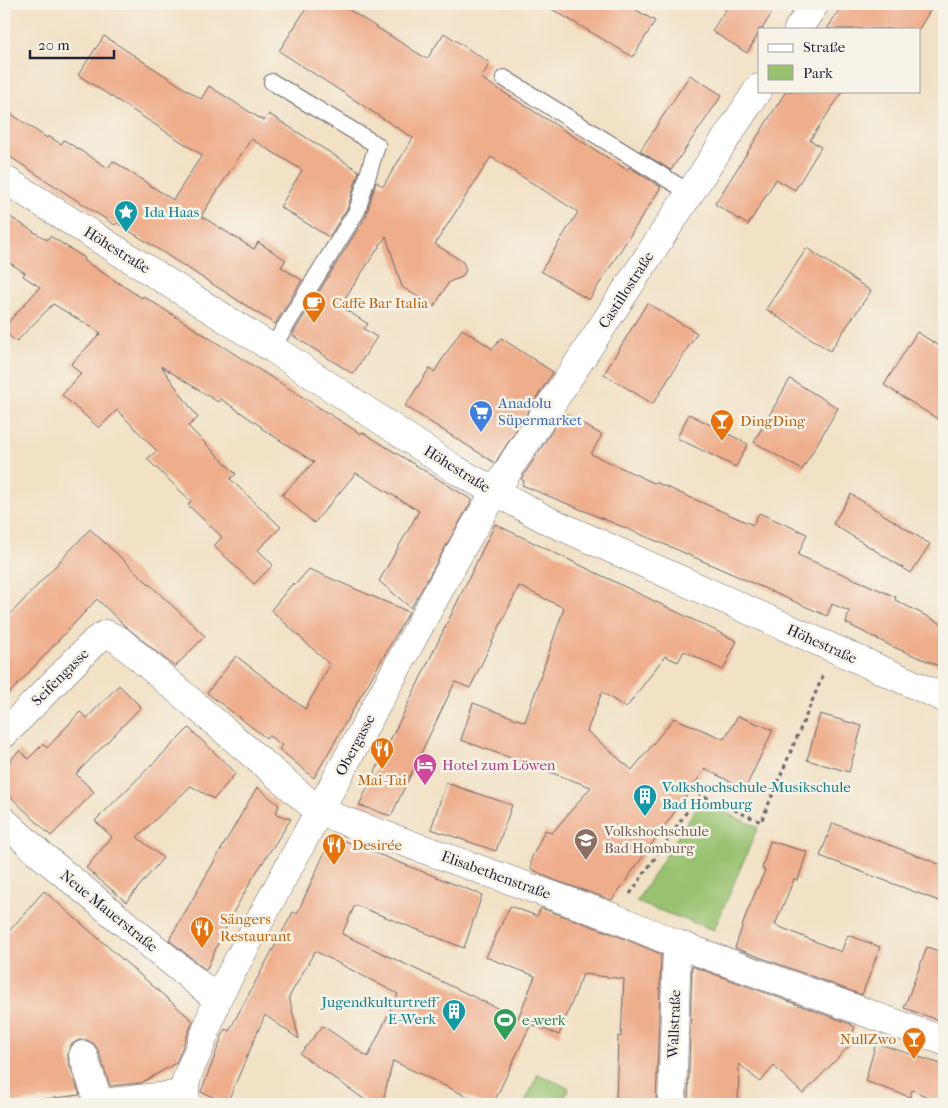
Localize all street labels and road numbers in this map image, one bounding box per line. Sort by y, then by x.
street label: Höhestraße [81,223,154,278]
street label: Castillostraße [594,248,658,332]
street label: Höhestraße [421,442,494,497]
street label: Höhestraße [784,621,860,668]
street label: Seifengasse [28,644,93,709]
street label: Obergasse [331,711,379,779]
street label: Elisabethenstraße [439,847,554,903]
street label: Neue Mauerstraße [57,866,162,956]
street label: Wallstraße [664,989,684,1060]

